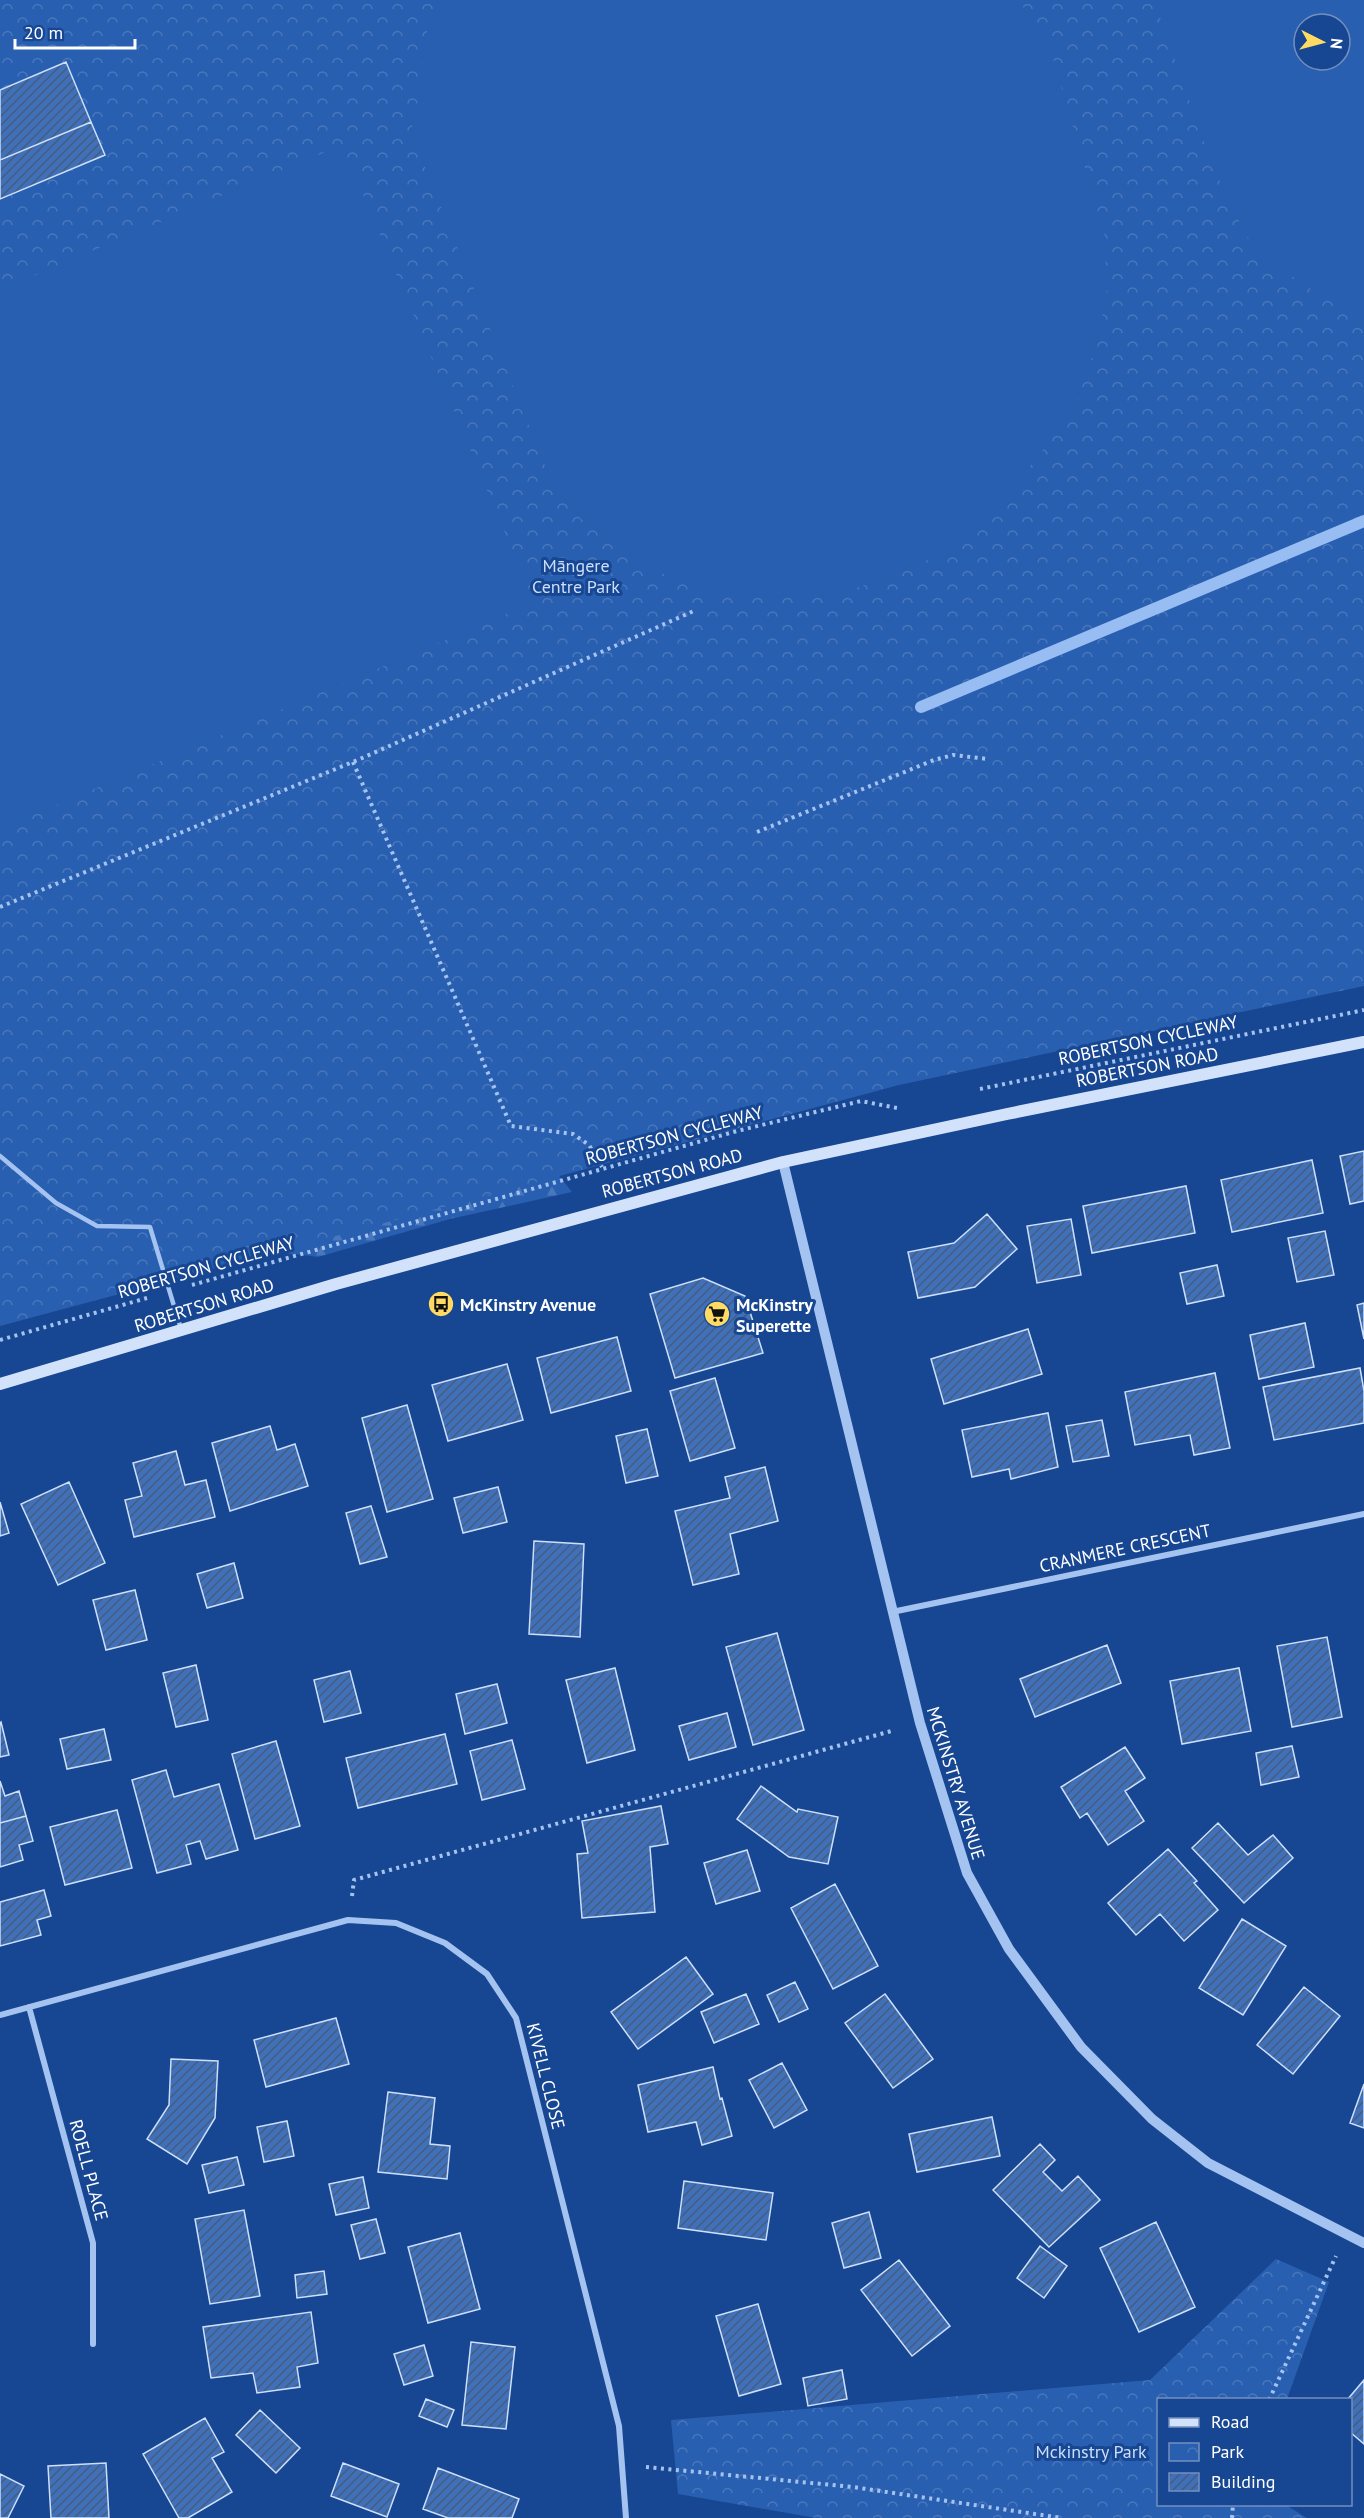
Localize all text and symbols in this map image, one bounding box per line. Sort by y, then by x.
scale bar [15,12,135,50]
north arrow [1292,12,1352,72]
text: 20 m [24,21,63,44]
text: N [1326,37,1347,50]
park label: Māngere Centre Park [532,554,620,598]
street label: ROBERTSON CYCLEWAY [1056,1010,1240,1070]
street label: ROBERTSON ROAD [1074,1042,1220,1092]
street label: ROBERTSON CYCLEWAY [583,1100,765,1170]
street label: ROBERTSON ROAD [599,1143,745,1203]
street label: ROBERTSON CYCLEWAY [115,1231,297,1303]
street label: ROBERTSON ROAD [131,1273,277,1337]
bus stop icon: McKinstry Avenue [426,1289,456,1319]
place label: McKinstry Avenue [460,1293,596,1316]
place label: McKinstry Superette [736,1293,813,1337]
supermarket icon: McKinstry Superette [702,1299,732,1329]
street label: CRANMERE CRESCENT [1037,1519,1213,1577]
street label: MCKINSTRY AVENUE [922,1704,990,1862]
street label: KIVELL CLOSE [522,2020,570,2132]
street label: ROELL PLACE [64,2117,114,2223]
legend [1157,2398,1352,2506]
text: Road [1211,2410,1249,2433]
park label: Mckinstry Park [1035,2440,1147,2463]
text: Park [1211,2440,1244,2463]
text: Building [1211,2470,1275,2493]

